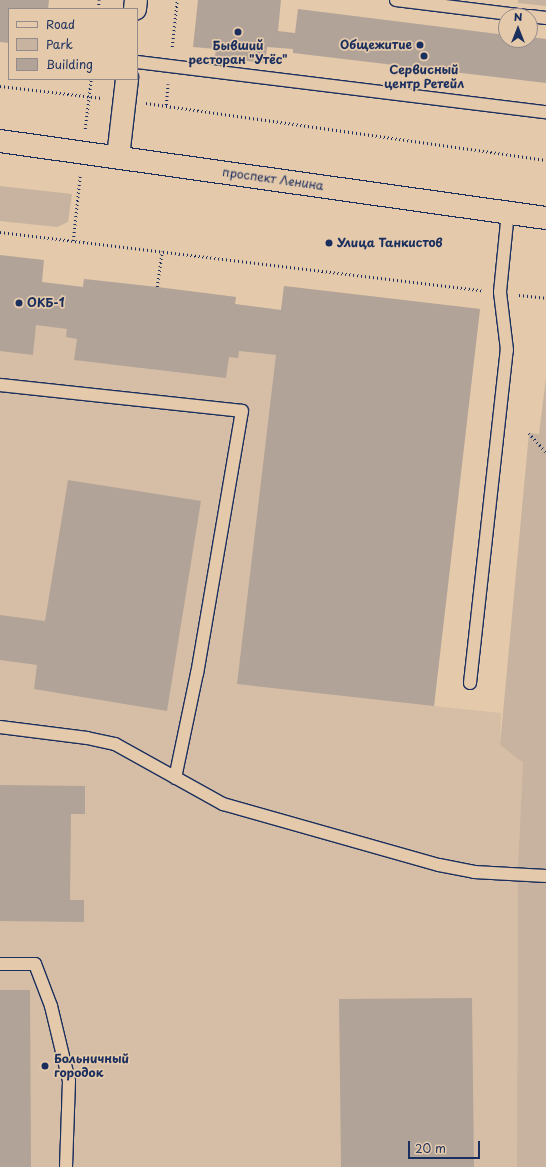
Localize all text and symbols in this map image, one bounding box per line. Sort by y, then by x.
legend [8,8,138,80]
north arrow [498,8,538,48]
text: N [514,8,522,25]
text: Road [46,15,75,33]
marker: Бывший ресторан "Утёс" [233,27,243,37]
text: Park [46,35,73,53]
place label: Общежитие [340,38,412,52]
place label: Бывший ресторан "Утёс" [188,39,288,67]
marker: Общежитие [415,40,425,50]
marker: Сервисный центр Ретейл [419,51,429,61]
text: Building [46,55,93,73]
place label: Сервисный центр Ретейл [383,63,465,91]
street label: проспект Ленина [221,165,325,193]
place label: Улица Танкистов [337,236,443,250]
marker: Улица Танкистов [324,238,334,248]
place label: ОКБ-1 [27,296,65,310]
marker: ОКБ-1 [14,298,24,308]
place label: Больничный городок [54,1052,129,1080]
marker: Больничный городок [39,1060,51,1072]
scale bar [410,1133,482,1159]
text: 20 m [415,1139,446,1157]

